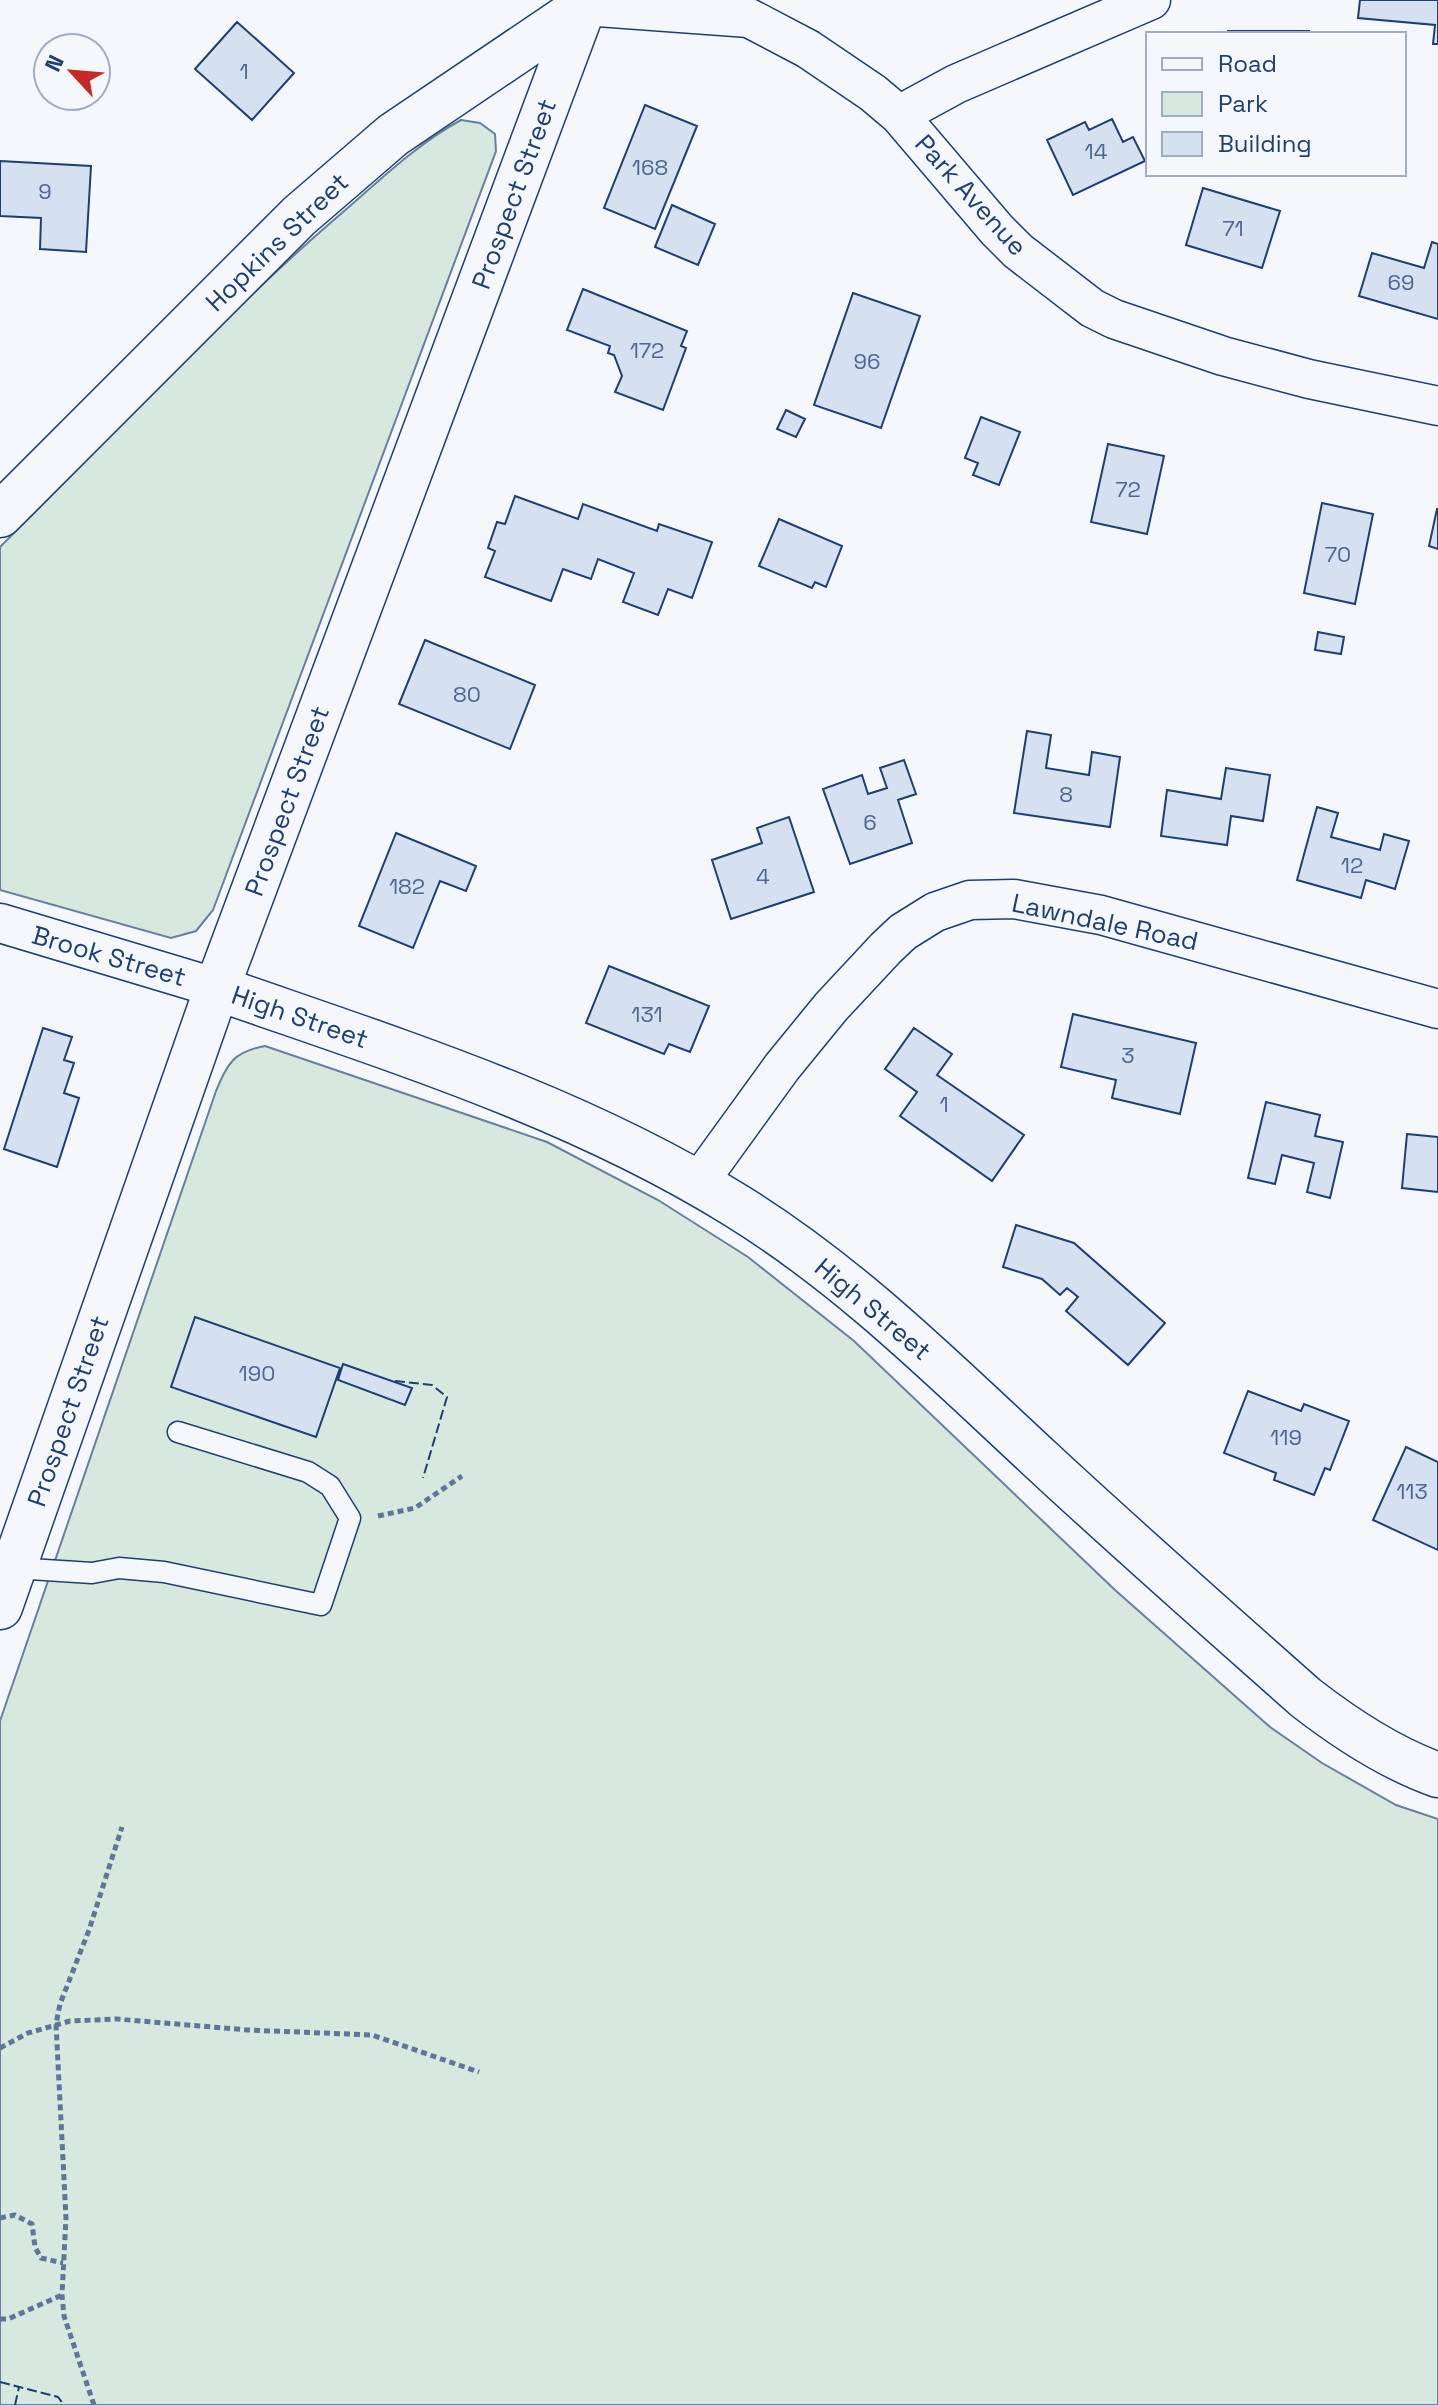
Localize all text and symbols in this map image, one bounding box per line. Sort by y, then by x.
north arrow [32,32,112,112]
legend [1146,32,1406,176]
text: Road [1218,48,1277,79]
text: N [38,50,70,76]
house number: 1 [239,57,249,85]
text: Park [1218,88,1268,119]
street label: Prospect Street [464,94,564,294]
street label: Park Avenue [907,127,1035,263]
text: Building [1218,128,1312,159]
house number: 14 [1085,137,1108,165]
house number: 168 [632,153,668,181]
street label: Hopkins Street [198,165,356,319]
house number: 9 [38,177,52,205]
house number: 71 [1222,214,1244,242]
house number: 69 [1388,268,1414,296]
house number: 172 [630,336,664,364]
house number: 96 [854,347,880,375]
house number: 72 [1115,475,1141,503]
house number: 70 [1325,540,1351,568]
house number: 80 [453,680,481,708]
street label: Prospect Street [237,701,337,901]
house number: 8 [1059,780,1073,808]
house number: 6 [863,808,877,836]
house number: 12 [1341,851,1363,879]
house number: 4 [756,862,770,890]
house number: 182 [389,872,425,900]
street label: Lawndale Road [1009,886,1201,958]
street label: Brook Street [28,918,190,994]
street label: High Street [227,978,373,1056]
house number: 131 [631,1000,663,1028]
house number: 3 [1121,1041,1135,1069]
house number: 1 [939,1090,949,1118]
street label: High Street [808,1250,938,1368]
street label: Prospect Street [19,1311,117,1511]
house number: 190 [239,1359,275,1387]
house number: 119 [1270,1423,1302,1451]
house number: 113 [1396,1477,1428,1505]

